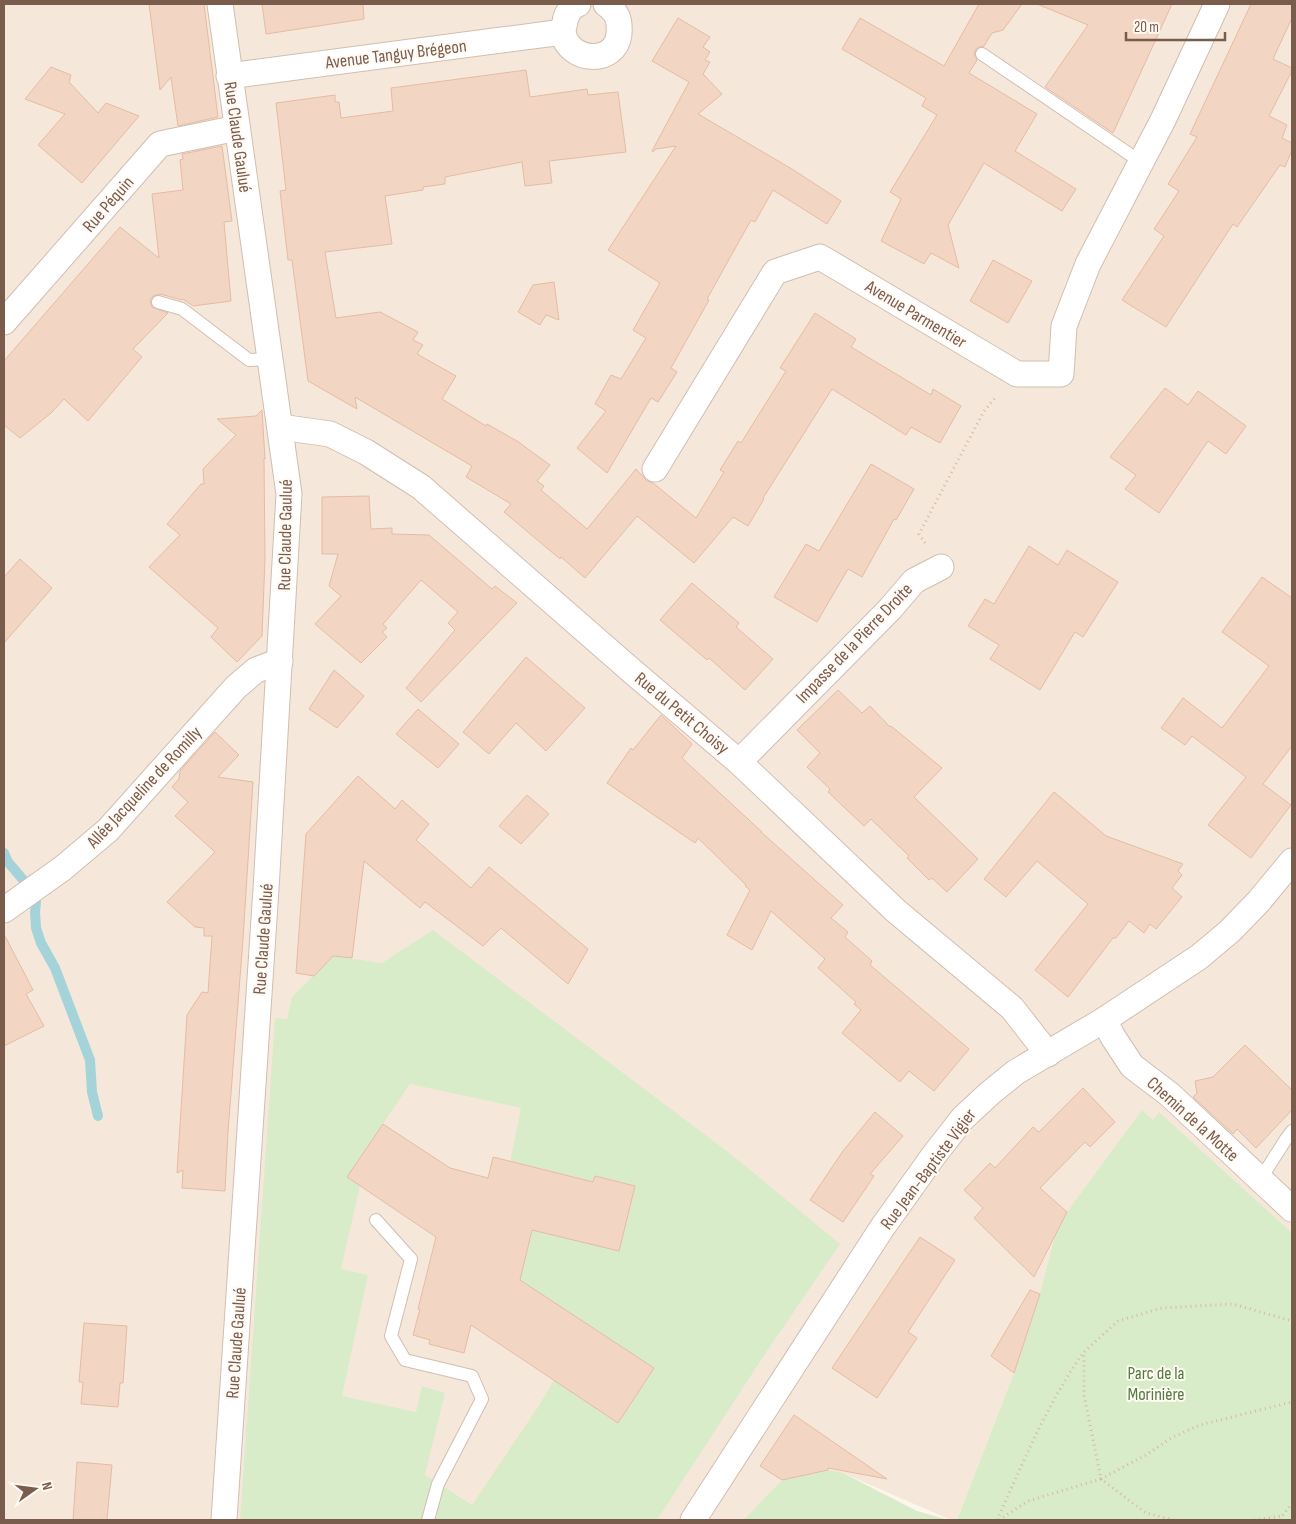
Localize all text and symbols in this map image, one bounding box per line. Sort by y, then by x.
scale bar [1126,10,1225,42]
text: 20 m [1134,18,1159,37]
street label: Avenue Tanguy Brégeon [323,35,468,74]
street label: Rue Claude Gaulué [219,80,256,194]
street label: Rue Péquin [79,172,138,236]
street label: Avenue Parmentier [861,276,970,353]
street label: Rue Claude Gaulué [274,479,297,591]
street label: Impasse de la Pierre Droite [792,579,917,708]
street label: Rue du Petit Choisy [630,668,733,759]
street label: Allée Jacqueline de Romilly [82,722,206,853]
street label: Rue Claude Gaulué [249,883,278,995]
street label: Chemin de la Motte [1142,1073,1243,1166]
street label: Rue Jean-Baptiste Vigier [876,1105,981,1234]
street label: Rue Claude Gaulué [222,1287,251,1399]
park label: Parc de la Morinière [1127,1363,1185,1405]
north arrow [10,1464,60,1514]
text: N [38,1480,56,1492]

